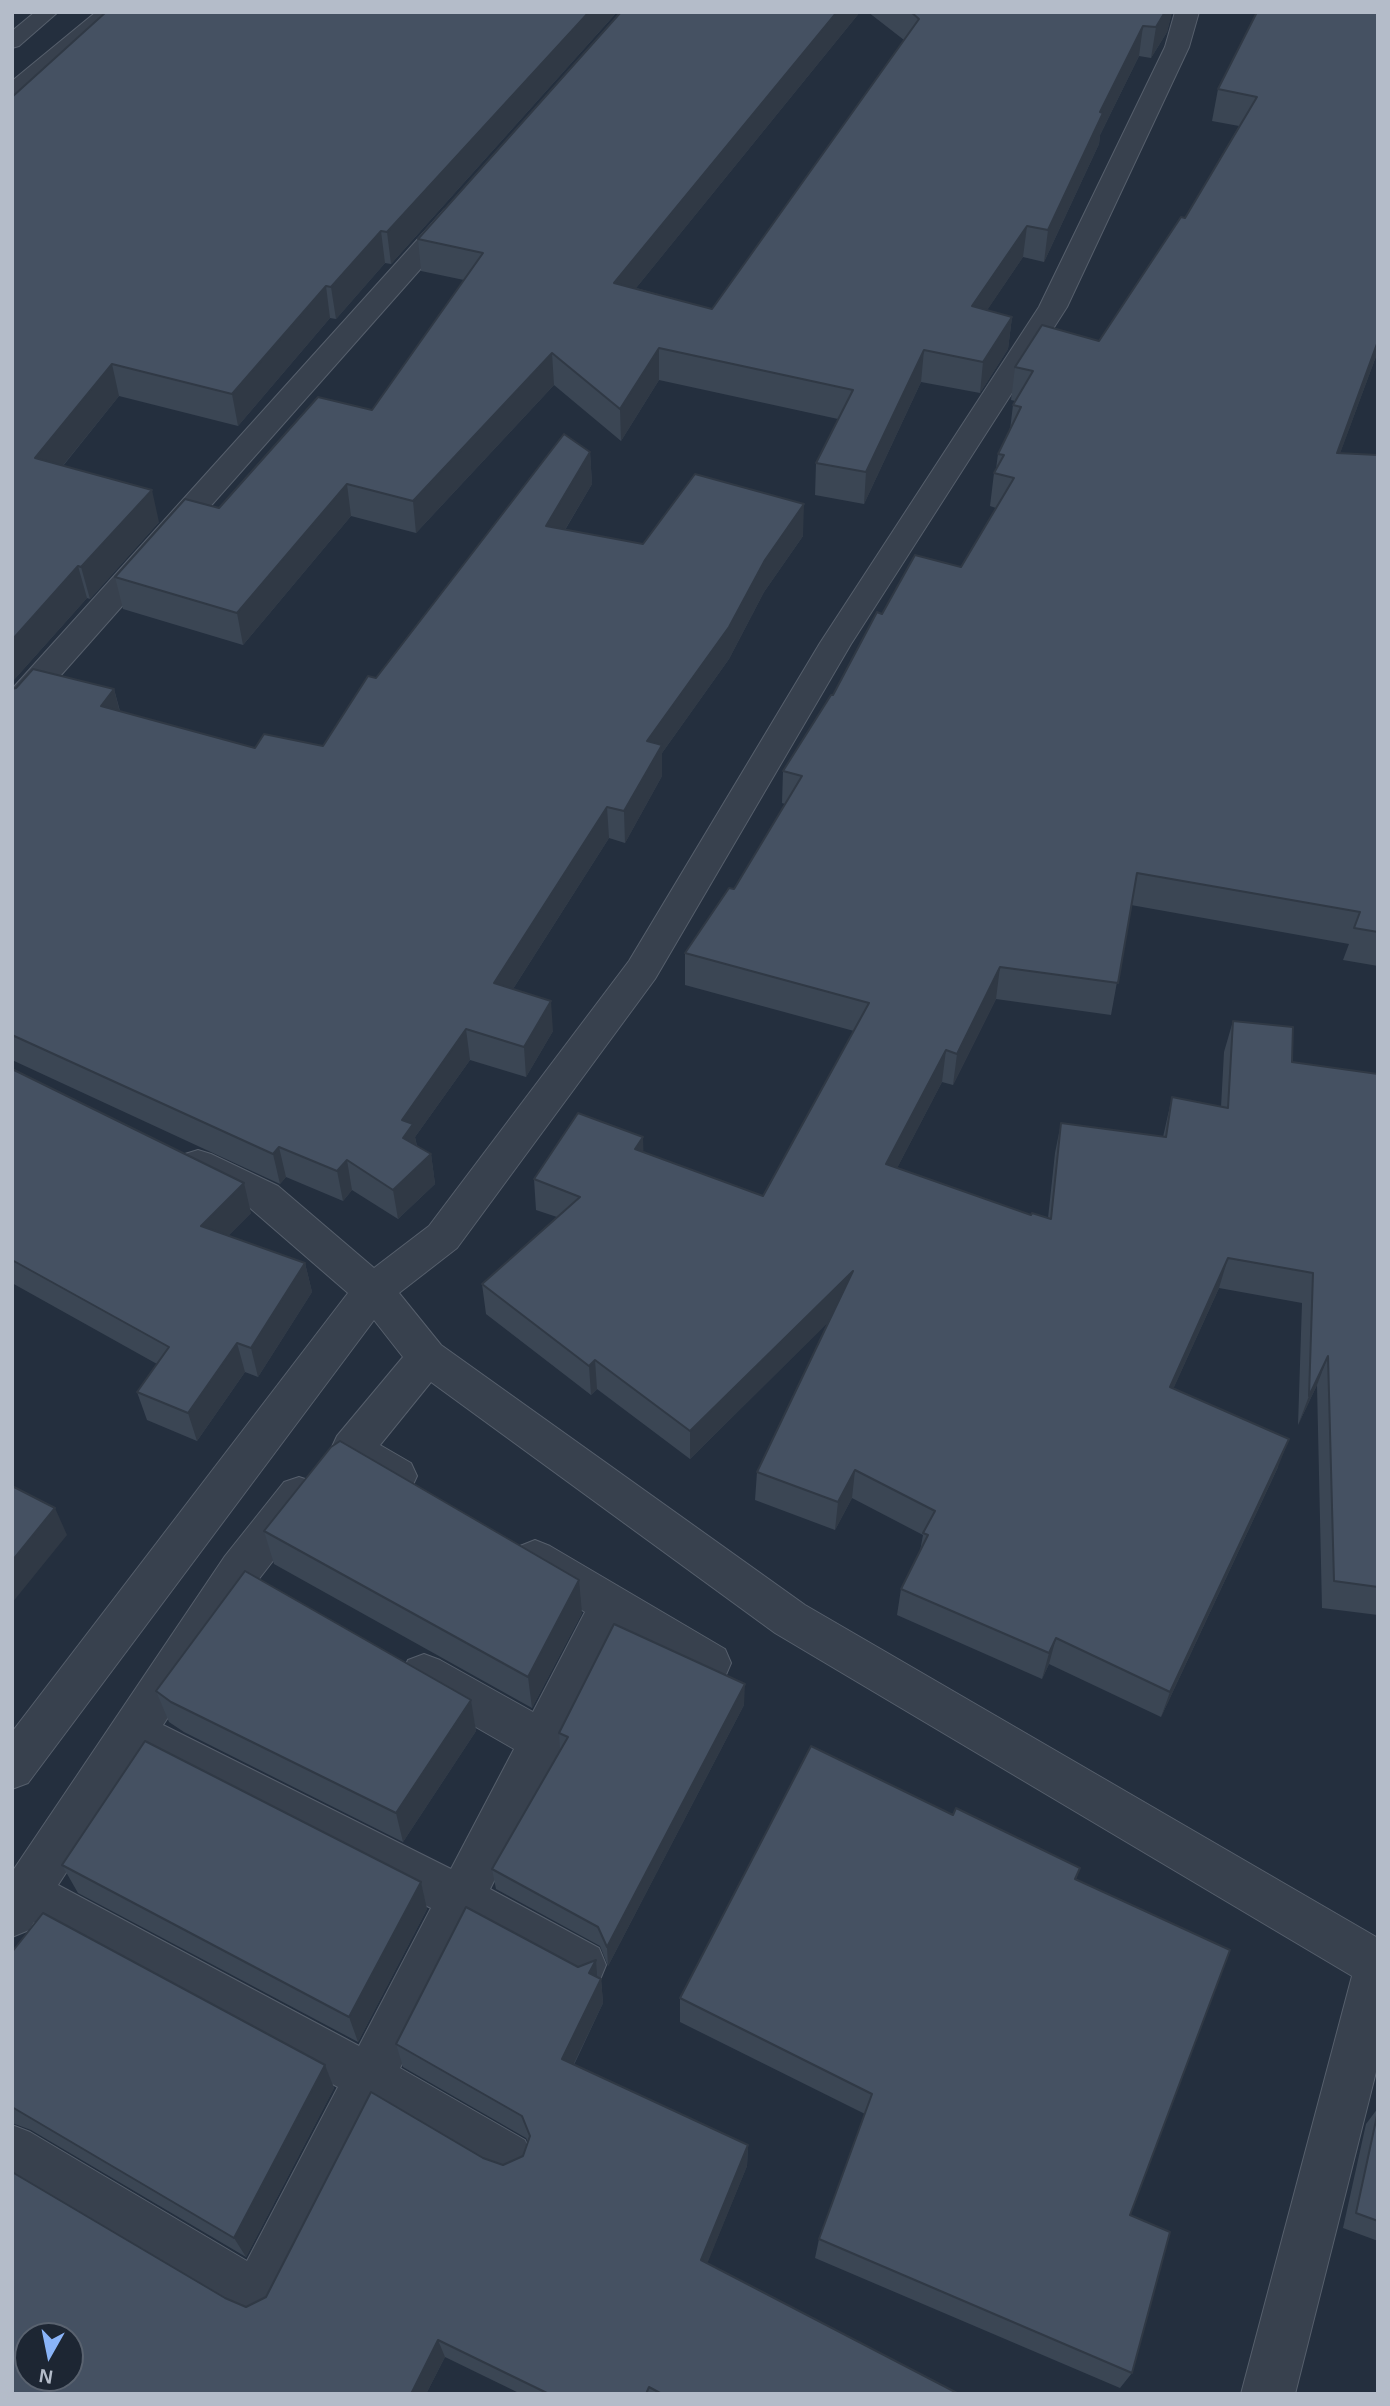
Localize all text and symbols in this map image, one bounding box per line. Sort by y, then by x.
north arrow [14,2322,84,2392]
text: N [38,2365,54,2388]

